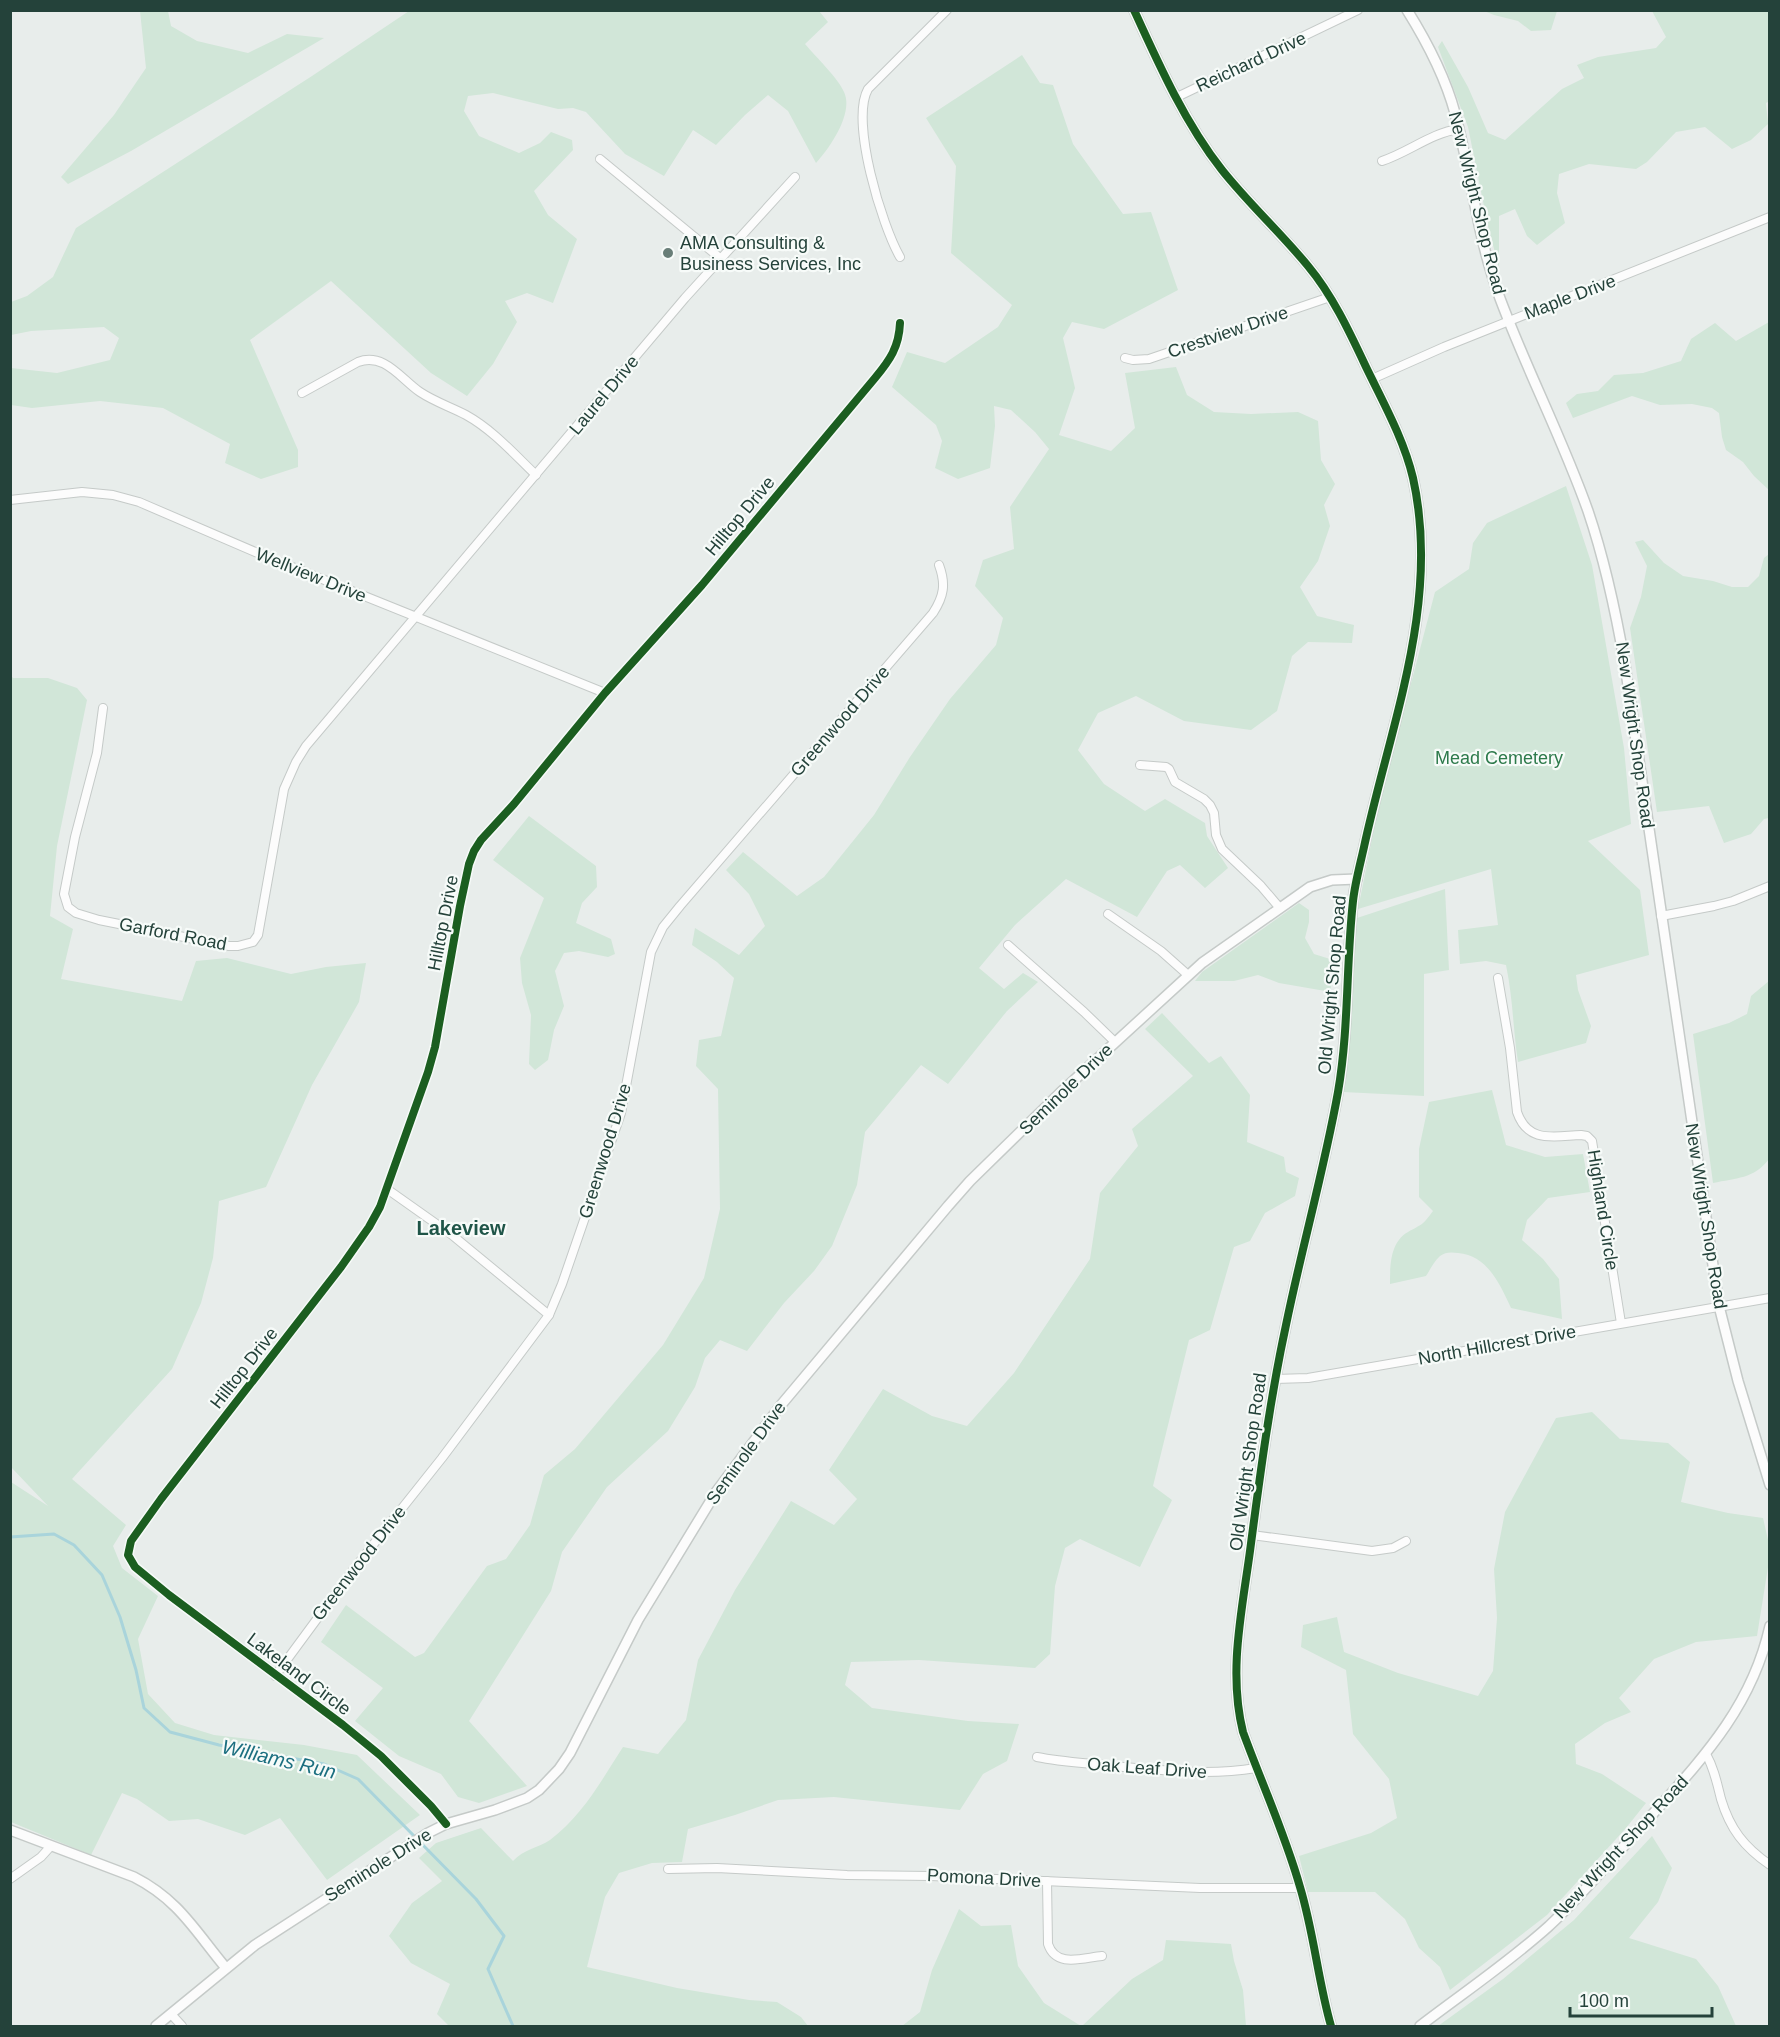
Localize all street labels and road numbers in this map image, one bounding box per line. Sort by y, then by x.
street label: Reichard Drive [1193,28,1309,96]
street label: New Wright Shop Road [1445,109,1509,297]
street label: Maple Drive [1522,270,1618,324]
street label: Crestview Drive [1165,302,1291,362]
street label: Laurel Drive [565,351,643,439]
street label: Hilltop Drive [701,472,779,560]
street label: Wellview Drive [253,544,369,606]
street label: New Wright Shop Road [1612,641,1658,829]
street label: Greenwood Drive [787,662,893,780]
street label: Hilltop Drive [424,873,462,973]
street label: Old Wright Shop Road [1314,895,1350,1075]
street label: Garford Road [118,914,228,954]
street label: Seminole Drive [1015,1039,1117,1139]
street label: Greenwood Drive [575,1081,635,1221]
street label: New Wright Shop Road [1681,1122,1731,1310]
street label: Highland Circle [1584,1148,1622,1272]
street label: North Hillcrest Drive [1416,1321,1578,1369]
street label: Hilltop Drive [206,1324,282,1412]
street label: Old Wright Shop Road [1226,1372,1270,1552]
street label: Seminole Drive [702,1398,790,1508]
street label: Greenwood Drive [308,1502,410,1624]
street label: Lakeland Circle [243,1629,355,1719]
street label: Oak Leaf Drive [1086,1754,1208,1782]
street label: New Wright Shop Road [1550,1772,1692,1922]
street label: Seminole Drive [321,1824,435,1906]
street label: Pomona Drive [927,1865,1041,1891]

